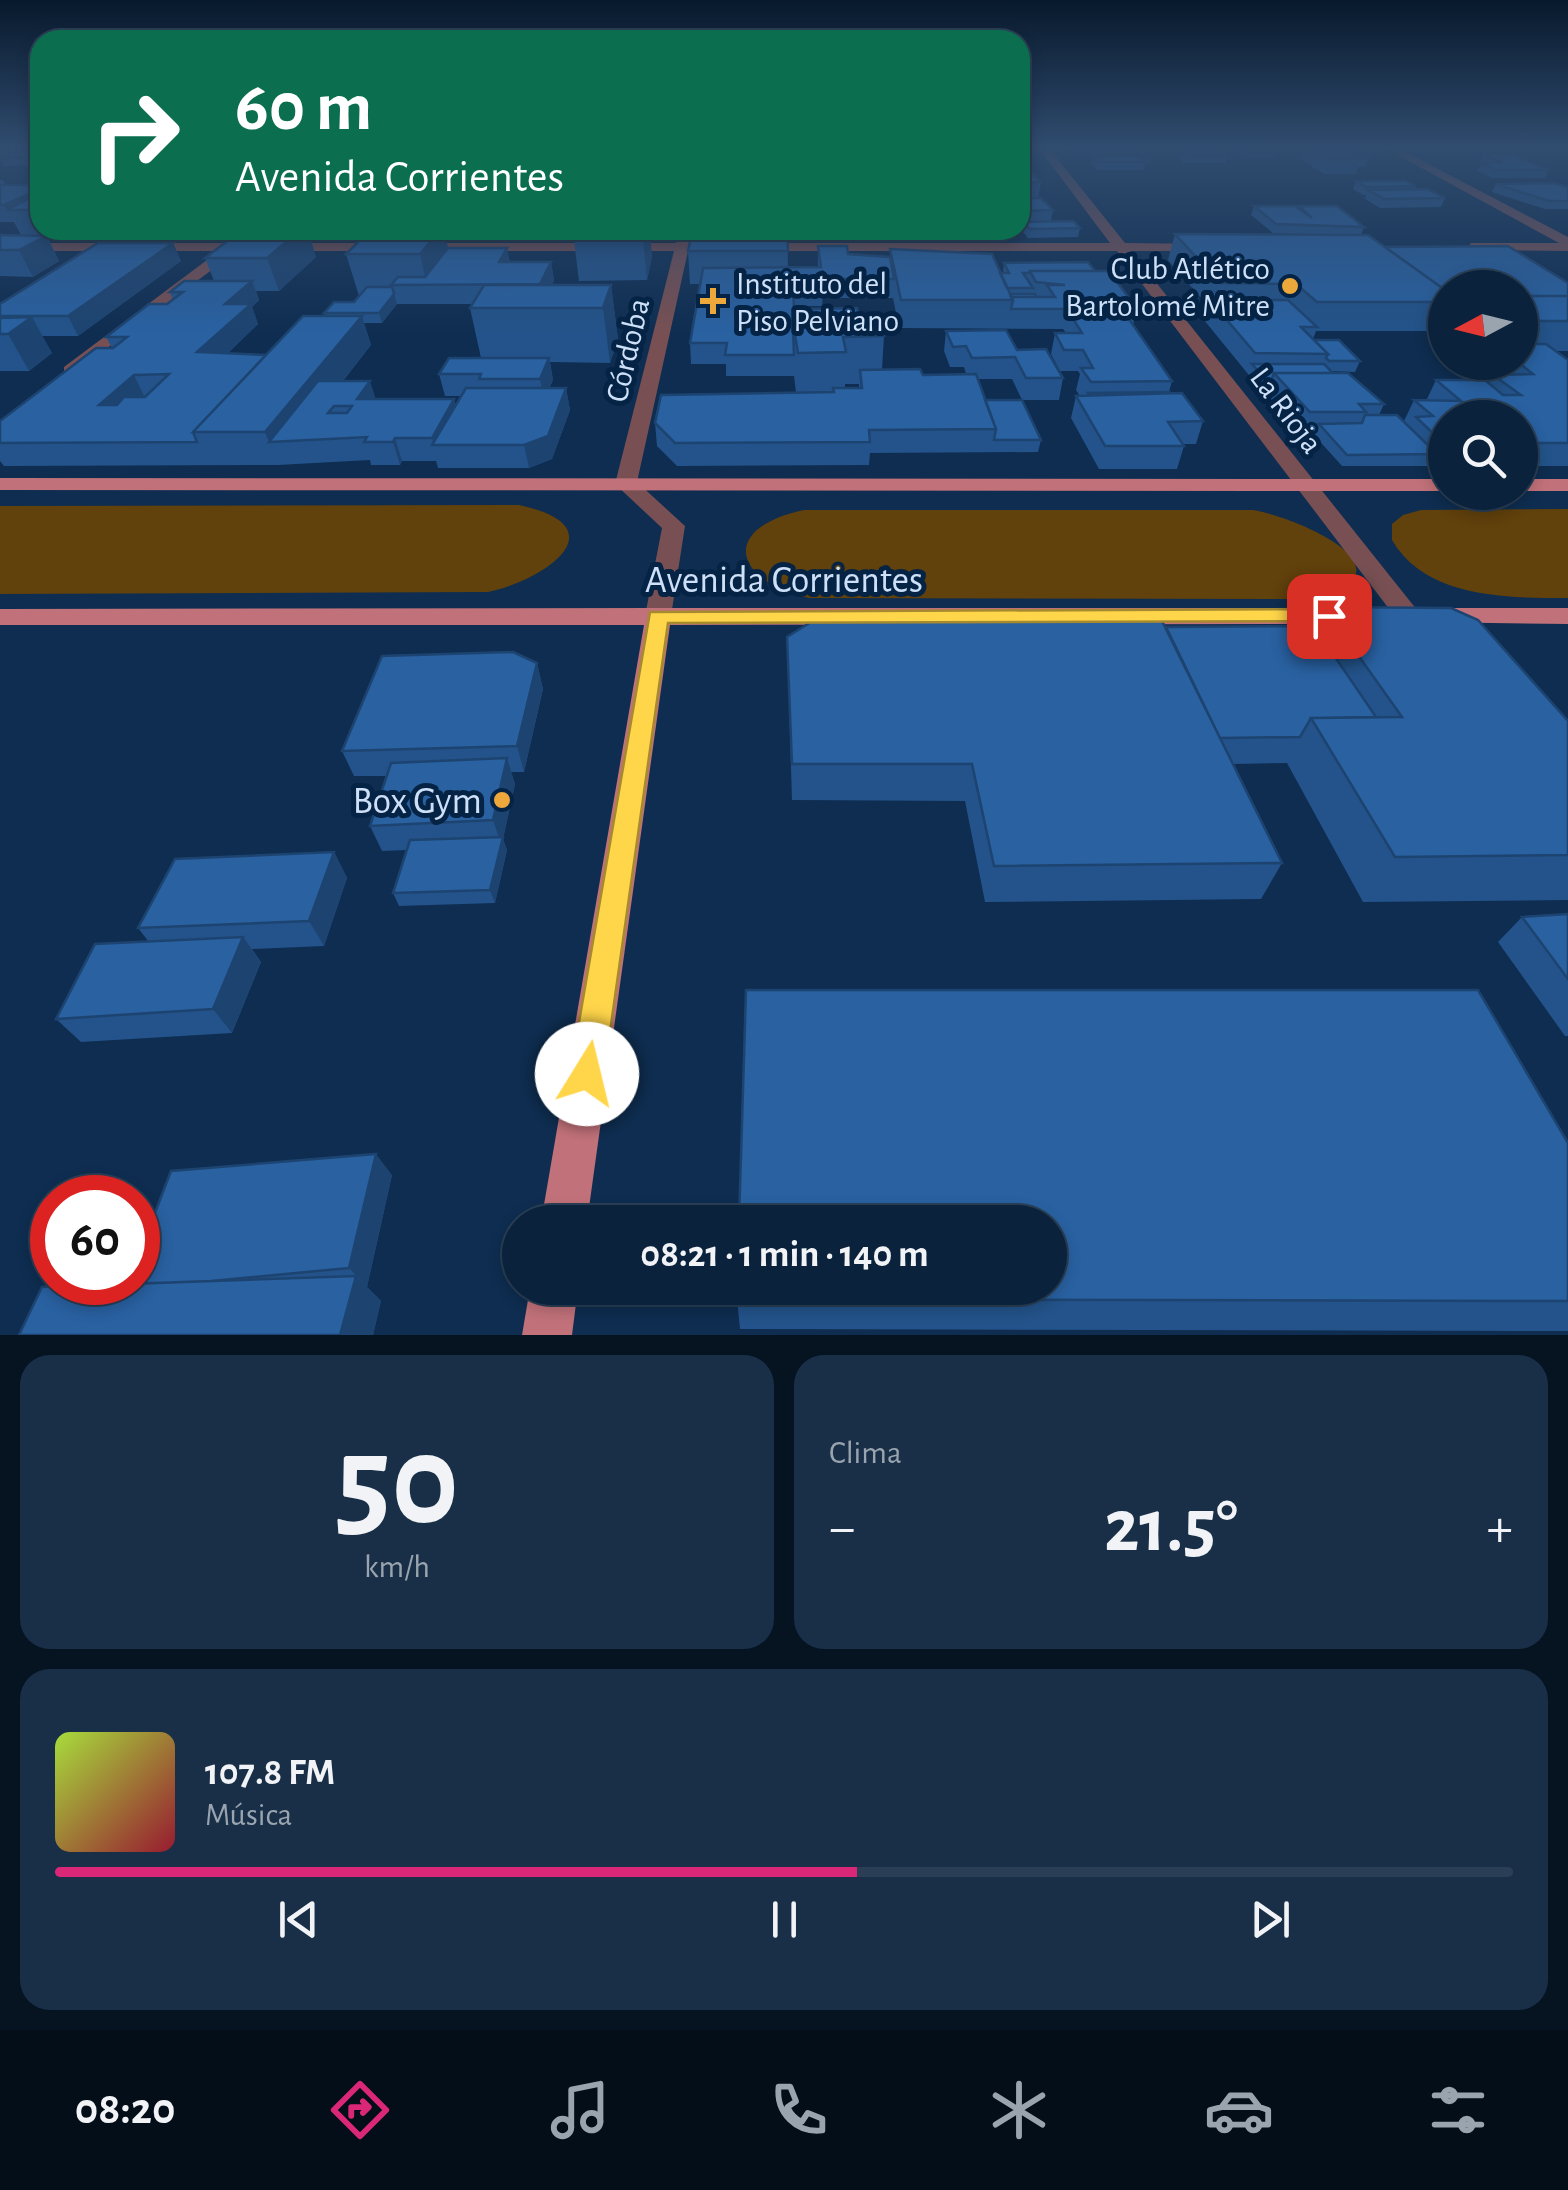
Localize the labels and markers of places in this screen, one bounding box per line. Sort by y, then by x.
place label: Club Atlético Bartolomé Mitre [1065,253,1270,322]
place label: Instituto del Piso Pelviano [736,268,899,337]
marker: Club Atlético Bartolomé Mitre [1279,275,1301,297]
marker: Instituto del Piso Pelviano [700,288,726,314]
pin [1287,574,1372,659]
place label: Box Gym [352,783,482,821]
marker: Box Gym [491,789,513,811]

